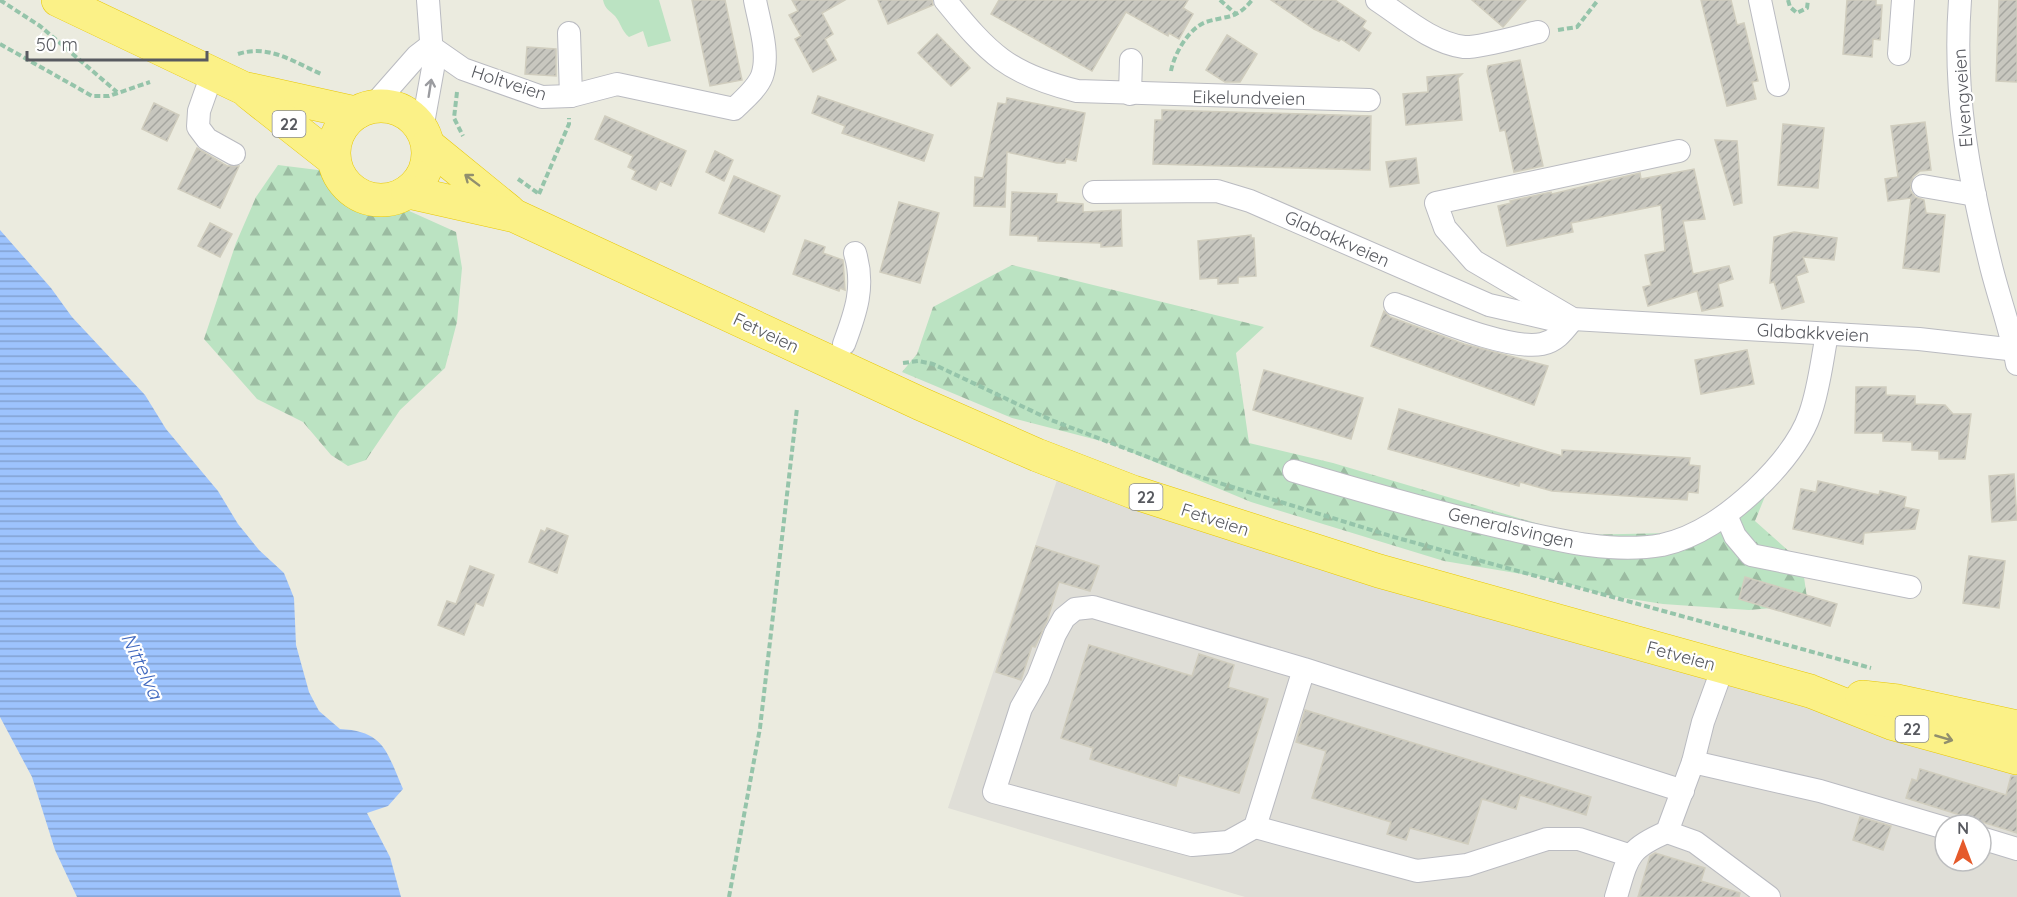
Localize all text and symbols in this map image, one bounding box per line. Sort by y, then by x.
scale bar [27,24,207,62]
text: 50 m [36,33,78,56]
street label: Elvengveien [1948,48,1977,148]
street label: Holtveien [468,60,550,106]
one-way arrow [424,78,435,98]
street label: Eikelundveien [1192,85,1306,110]
road number: 22 [272,111,306,137]
one-way arrow [464,174,480,187]
street label: Glabakkveien [1281,205,1393,272]
street label: Fetveien [730,307,803,358]
street label: Glabakkveien [1756,318,1870,347]
road number: 22 [1130,484,1162,510]
street label: Fetveien [1178,498,1252,541]
street label: Generalsvingen [1446,502,1576,553]
water label: Nittelva [116,629,169,705]
street label: Fetveien [1644,635,1718,676]
road number: 22 [1896,716,1928,742]
one-way arrow [1934,733,1953,744]
north arrow [1933,813,1993,873]
text: N [1957,818,1969,838]

